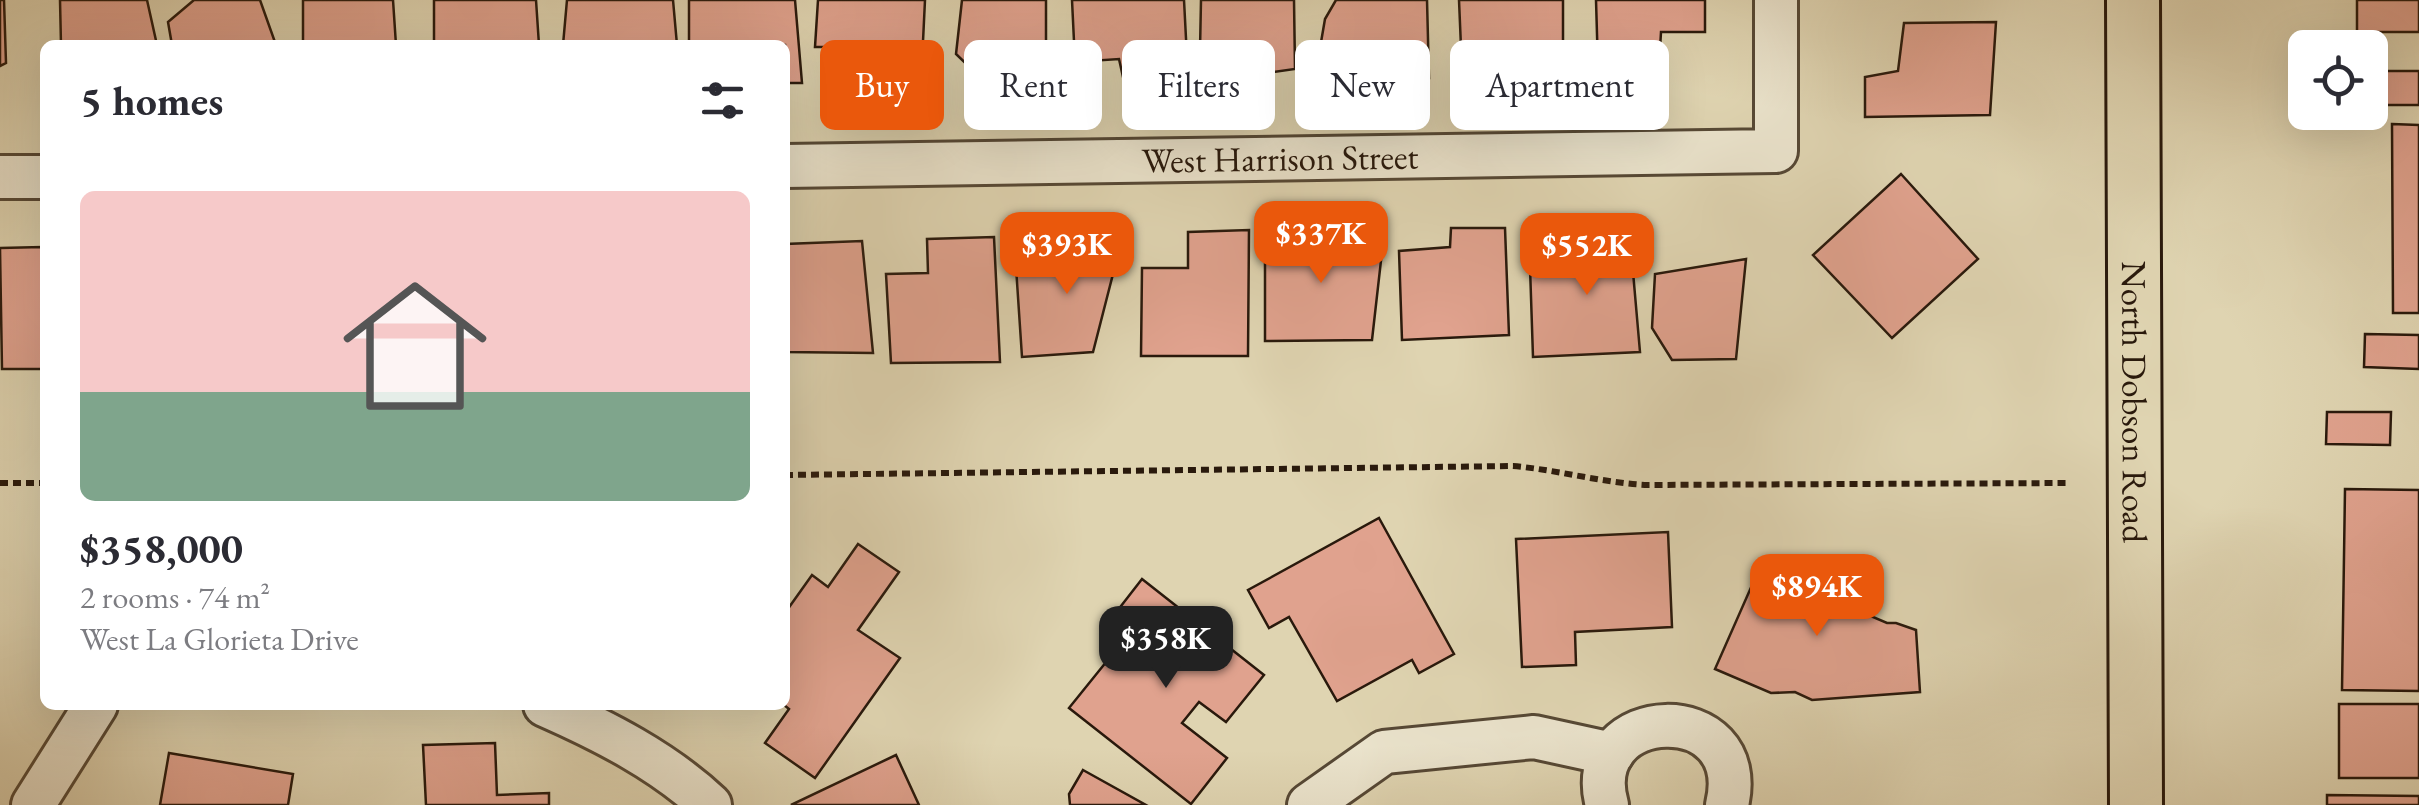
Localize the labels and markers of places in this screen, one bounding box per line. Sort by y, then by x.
pin: $337K [1251,201,1391,286]
pin: $393K [997,212,1137,297]
pin: $552K [1517,213,1657,298]
pin: $894K [1747,554,1887,639]
pin: $358K [1096,606,1236,691]

